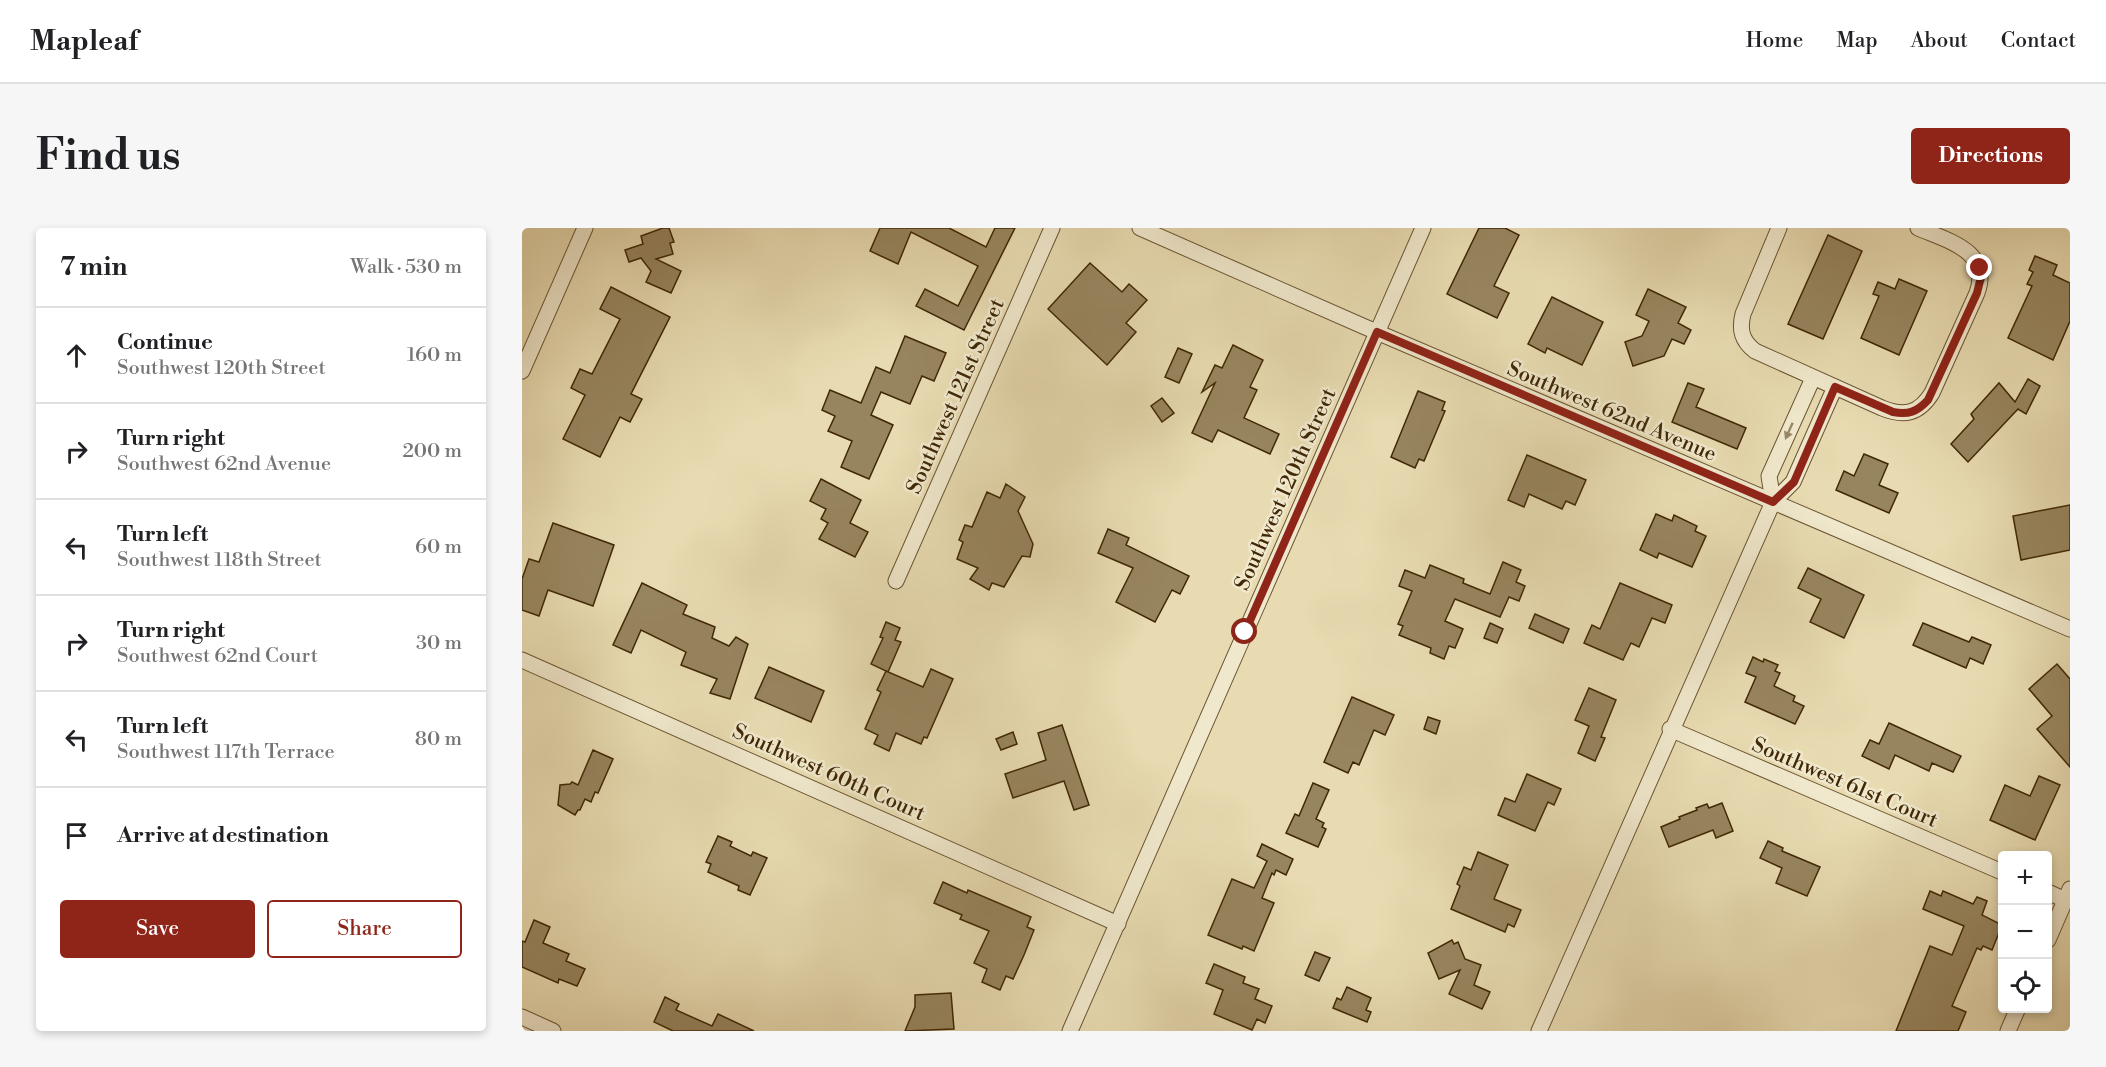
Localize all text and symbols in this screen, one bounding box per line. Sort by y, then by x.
text: Mapleaf [30,24,138,59]
text: Home [1746,28,1803,54]
text: Map [1836,28,1878,54]
text: About [1911,28,1968,54]
text: Contact [2001,28,2076,54]
button: Directions [1911,128,2070,184]
text: Find us [36,130,180,183]
text: 7 min [60,251,127,283]
route end [1966,254,1992,280]
text: Walk · 530 m [350,255,462,280]
street label: Southwest 121st Street [901,294,1011,498]
text: Continue [117,329,213,356]
icon: ahead [60,339,93,372]
text: 160 m [407,343,462,368]
text: Southwest 120th Street [117,356,326,381]
street label: Southwest 62nd Avenue [1503,356,1720,468]
street label: Southwest 120th Street [1230,384,1343,595]
one-way arrow [1784,422,1793,440]
text: Turn right [117,425,225,452]
icon: right [60,435,93,468]
text: 200 m [402,439,462,464]
text: Southwest 62nd Avenue [117,452,331,477]
text: Turn left [117,521,208,548]
icon: left [60,531,93,564]
text: 60 m [415,535,462,560]
text: Southwest 118th Street [117,548,322,573]
text: Turn right [117,617,225,644]
route start [1231,618,1257,644]
icon: right [60,627,93,660]
text: 30 m [416,631,462,656]
text: Southwest 62nd Court [117,644,318,669]
text: Turn left [117,713,208,740]
street label: Southwest 60th Court [728,719,930,827]
icon: left [60,723,93,756]
text: 80 m [415,727,462,752]
street label: Southwest 61st Court [1748,732,1942,834]
text: Southwest 117th Terrace [117,740,335,765]
icon: arrive [60,819,93,852]
text: Arrive at destination [117,822,329,849]
map controls [1998,851,2052,1013]
button: + [1998,851,2052,905]
button: Save [60,900,255,958]
button: Share [267,900,462,958]
button: − [1998,905,2052,959]
button: locate [1998,959,2052,1013]

